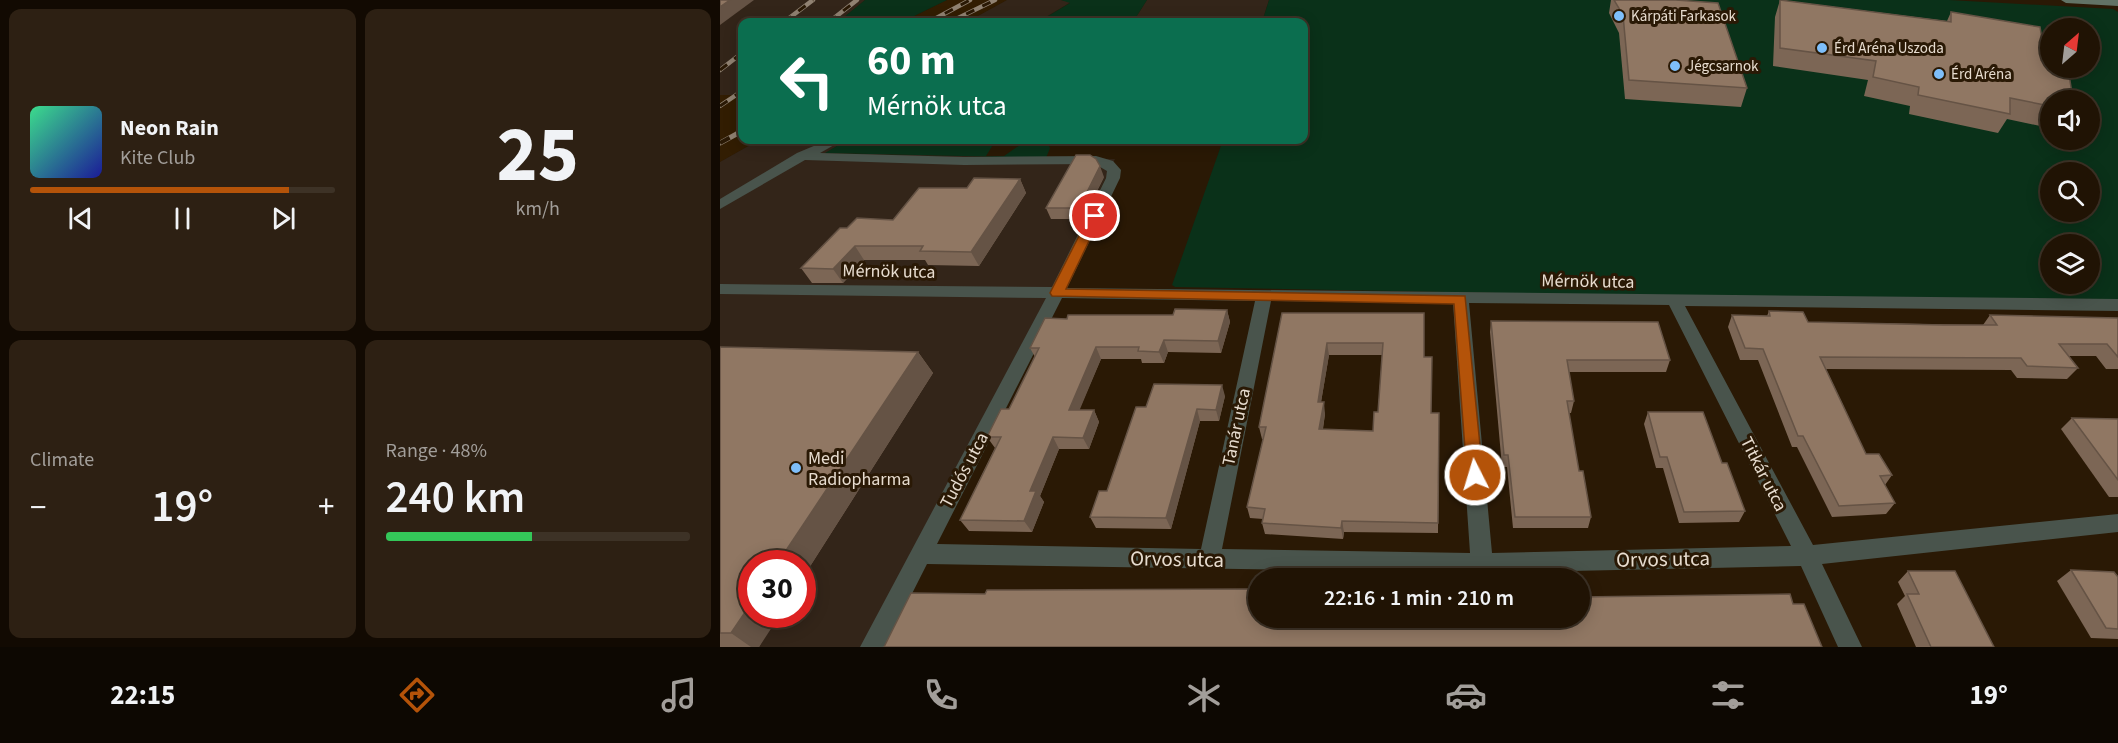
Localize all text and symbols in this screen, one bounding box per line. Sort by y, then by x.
place label: Kárpáti Farkasok [1631,6,1737,27]
marker: Kárpáti Farkasok [1612,9,1626,23]
north arrow [2040,18,2100,78]
map controls [2040,18,2100,294]
text: 60 m [867,31,956,91]
place label: Érd Aréna Uszoda [1834,38,1944,59]
marker: Érd Aréna Uszoda [1815,41,1829,55]
icon: left [768,42,846,120]
place label: Jégcsarnok [1687,56,1759,77]
marker: Jégcsarnok [1668,59,1682,73]
place label: Érd Aréna [1951,64,2012,85]
marker: Érd Aréna [1932,67,1946,81]
text: Mérnök utca [867,87,1007,126]
button: sound [2040,90,2100,150]
text: 25 [497,100,579,211]
text: Neon Rain [120,112,219,144]
text: Kite Club [120,144,195,172]
button: search [2040,162,2100,222]
pin [1069,190,1120,241]
text: km/h [516,195,560,223]
icon: arrive [1078,199,1111,232]
icon: previous [64,202,97,235]
icon: pause [166,202,199,235]
icon: next [267,202,300,235]
button: layers [2040,234,2100,294]
street label: Mérnök utca [842,258,936,285]
street label: Mérnök utca [1541,268,1635,295]
street label: Tanár utca [1216,386,1257,468]
street label: Tudós utca [934,428,995,512]
street label: Titkár utca [1734,433,1793,516]
text: Range · 48% [386,437,487,465]
position arrow [1443,443,1507,507]
text: Climate [30,446,94,474]
place label: Medi Radiopharma [808,446,911,492]
marker: Medi Radiopharma [789,461,803,475]
text: 240 km [386,466,525,530]
text: 19° [151,475,213,539]
text: − [30,484,46,531]
text: + [318,484,335,531]
street label: Orvos utca [1130,543,1224,575]
street label: Orvos utca [1616,543,1710,575]
speed limit sign: 30 [738,550,816,628]
text: 22:16 · 1 min · 210 m [1324,582,1514,614]
icon: directions [396,674,438,716]
icon: music [658,674,700,716]
icon: phone [920,674,962,716]
icon: climate [1183,674,1225,716]
icon: car [1445,674,1487,716]
icon: filters [1707,674,1749,716]
text: 22:15 [110,676,175,715]
text: 19° [1969,676,2008,715]

